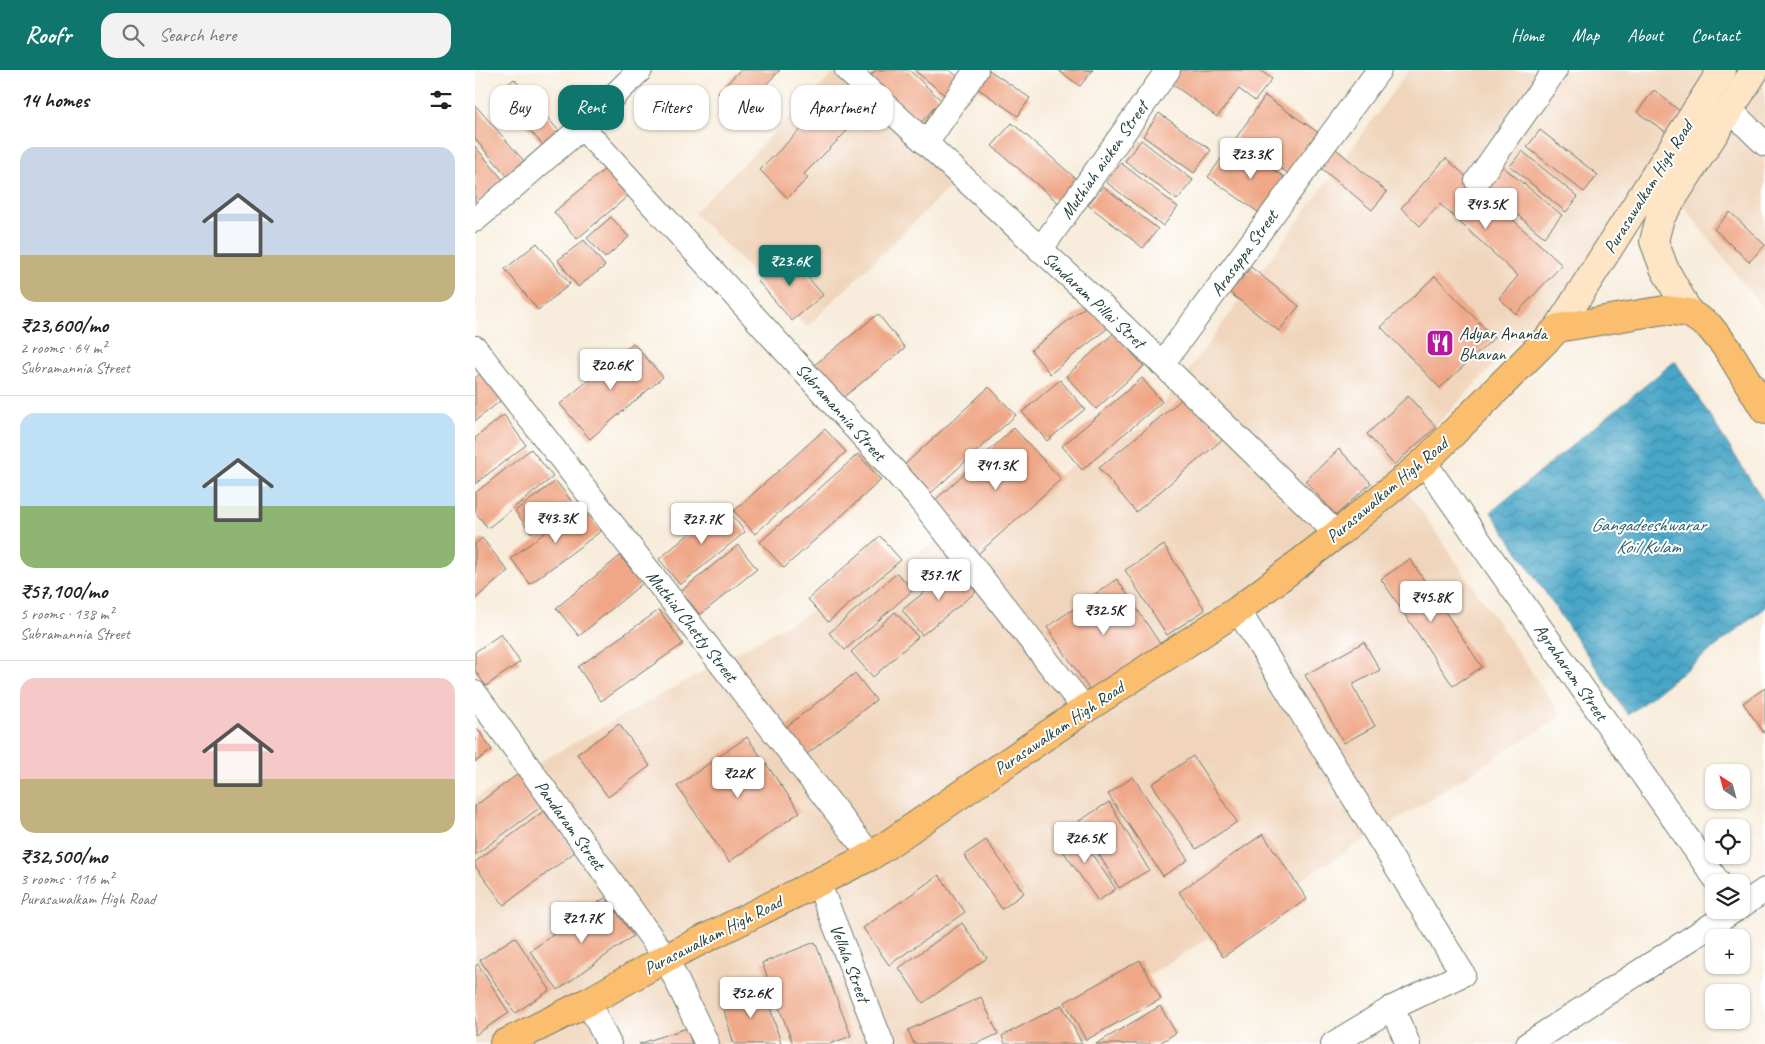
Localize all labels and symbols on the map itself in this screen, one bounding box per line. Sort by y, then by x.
street label: Muthiah aicken Street [1055,94,1154,223]
street label: Purasawalkam High Road [1598,114,1699,257]
pin: ₹23.3K [1210,138,1292,180]
pin: ₹43.5K [1445,188,1527,230]
street label: Arasappa Street [1206,204,1284,300]
pin: ₹23.6K [749,244,831,287]
street label: Sundaram Pillai Stret [1038,247,1152,355]
place label: Adyar Ananda Bhavan [1459,322,1548,365]
restaurant icon: Adyar Ananda Bhavan [1425,328,1455,358]
pin: ₹20.6K [570,348,652,391]
street label: Subramannia Street [791,359,892,467]
street label: Purasawalkam High Road [1322,431,1455,547]
pin: ₹41.3K [955,448,1037,491]
pin: ₹43.3K [515,502,597,544]
pin: ₹27.7K [661,502,743,545]
water label: Gangadeeshwarar Koil Kulam [1591,513,1708,559]
pin: ₹57.1K [898,558,980,601]
street label: Muthial Chetty Street [642,566,744,688]
pin: ₹45.8K [1390,580,1472,623]
pin: ₹32.5K [1063,594,1145,636]
street label: Agraharam Street [1530,619,1614,726]
street label: Purasawalkam High Road [990,675,1131,780]
pin: ₹22K [708,756,768,799]
north arrow [1705,764,1750,809]
street label: Pandaram Street [530,776,611,876]
pin: ₹26.5K [1044,822,1126,864]
street label: Purasawalkam High Road [640,889,788,979]
pin: ₹21.7K [541,902,623,944]
street label: Vellala Street [825,921,876,1008]
pin: ₹52.6K [710,976,792,1019]

